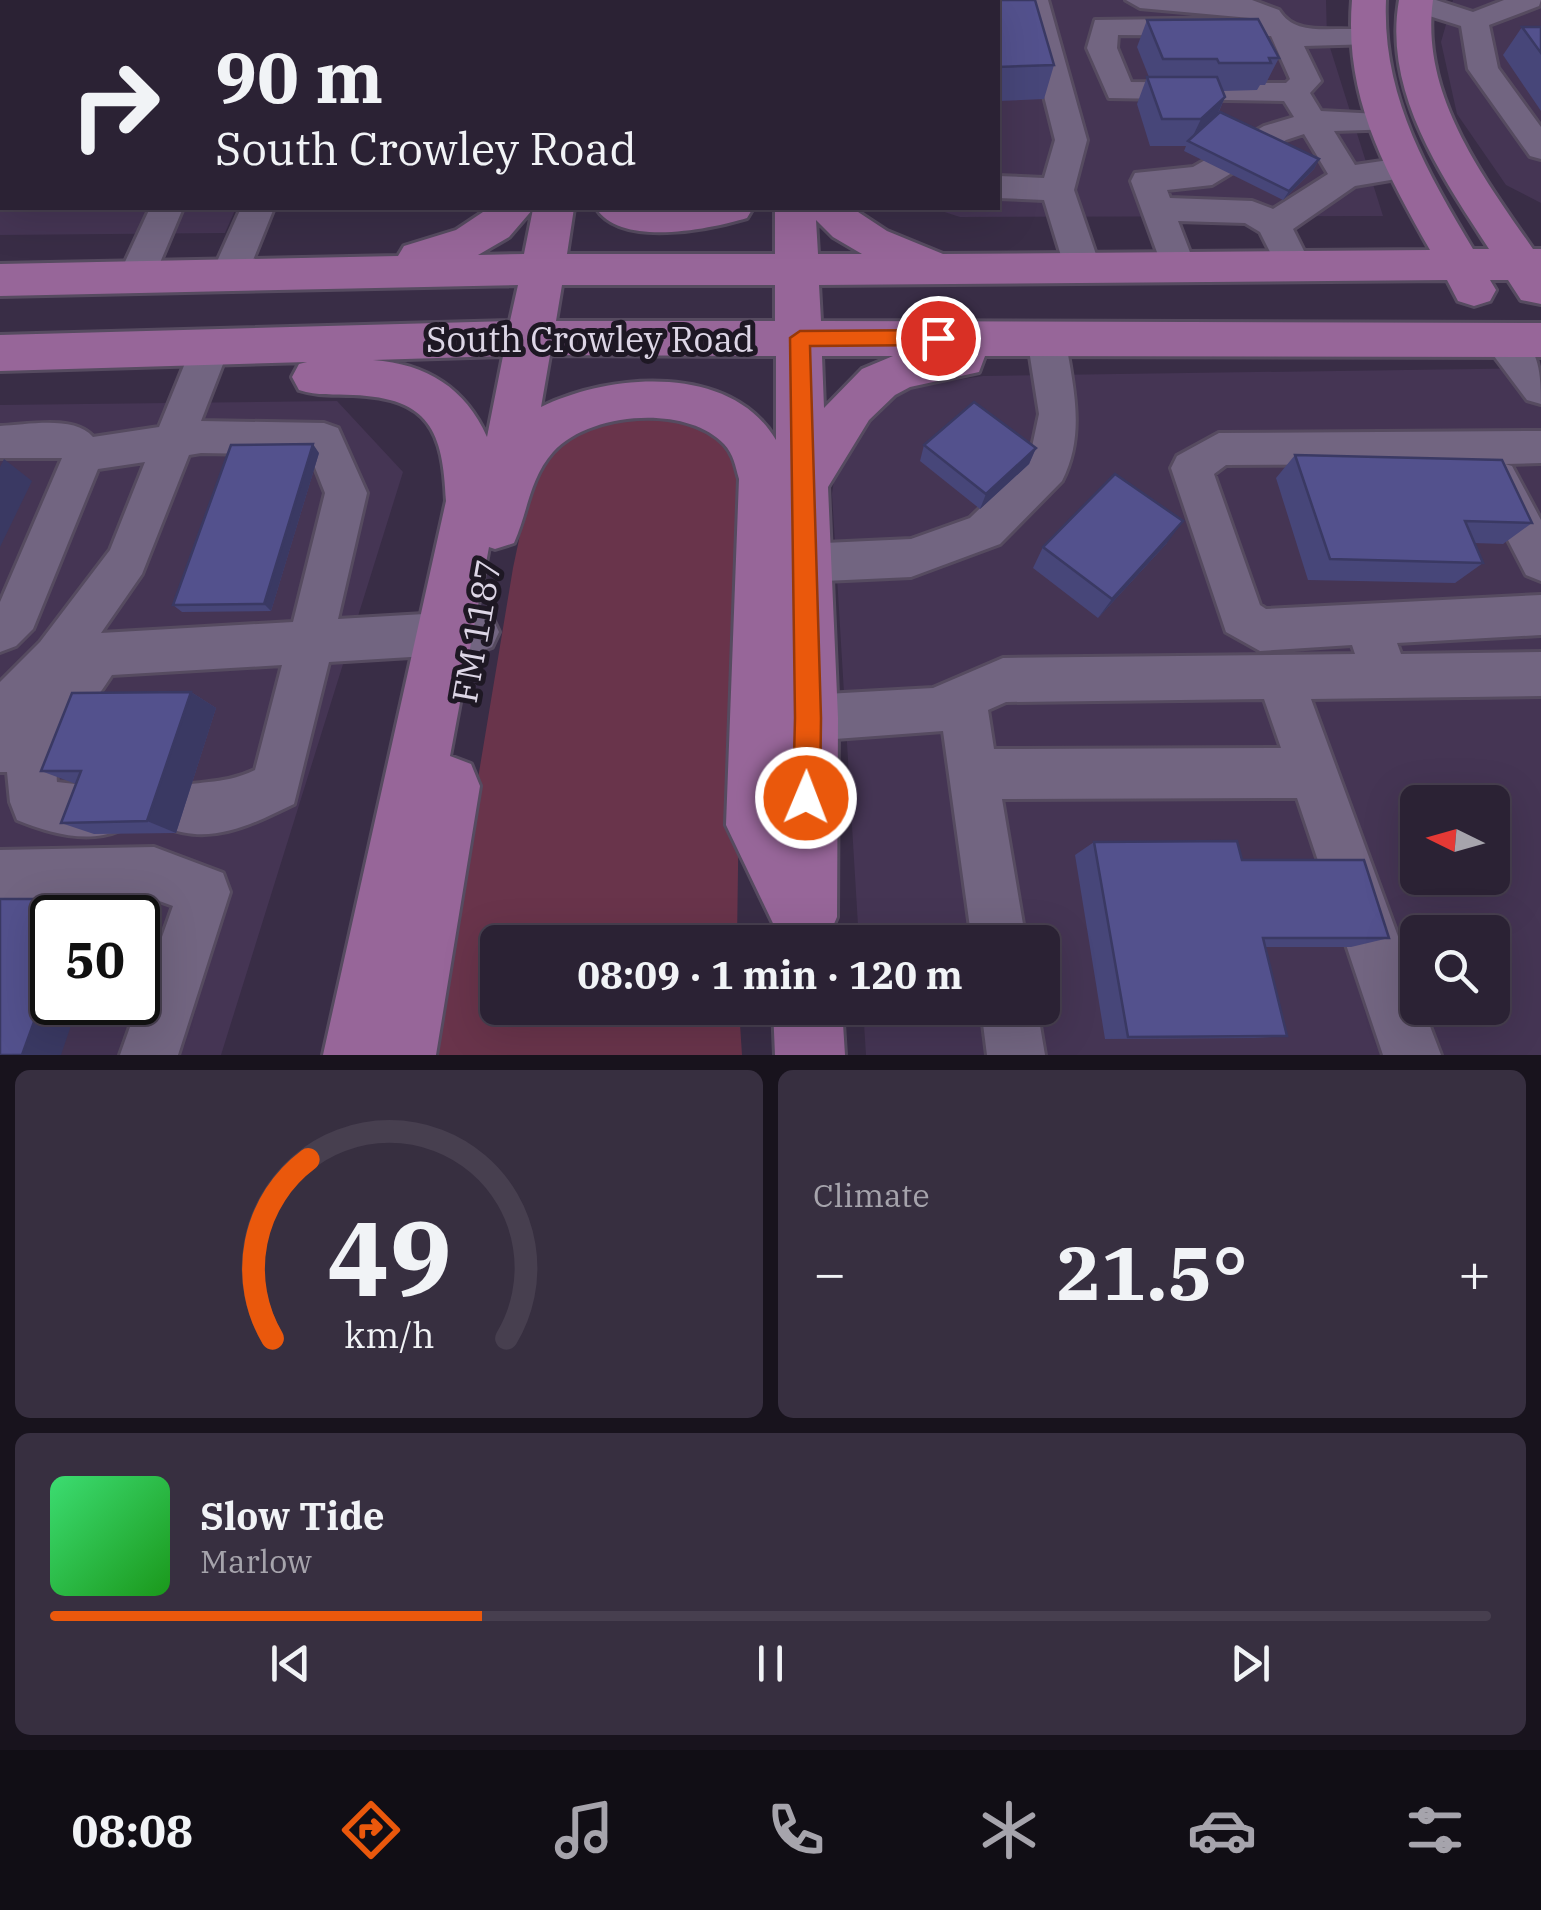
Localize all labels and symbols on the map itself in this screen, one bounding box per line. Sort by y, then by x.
pin [896,296,981,381]
street label: South Crowley Road [426,316,754,362]
street label: FM 1187 [441,556,511,706]
position arrow [754,746,858,850]
north arrow [1400,785,1510,895]
speed limit sign: 50 [30,895,160,1025]

